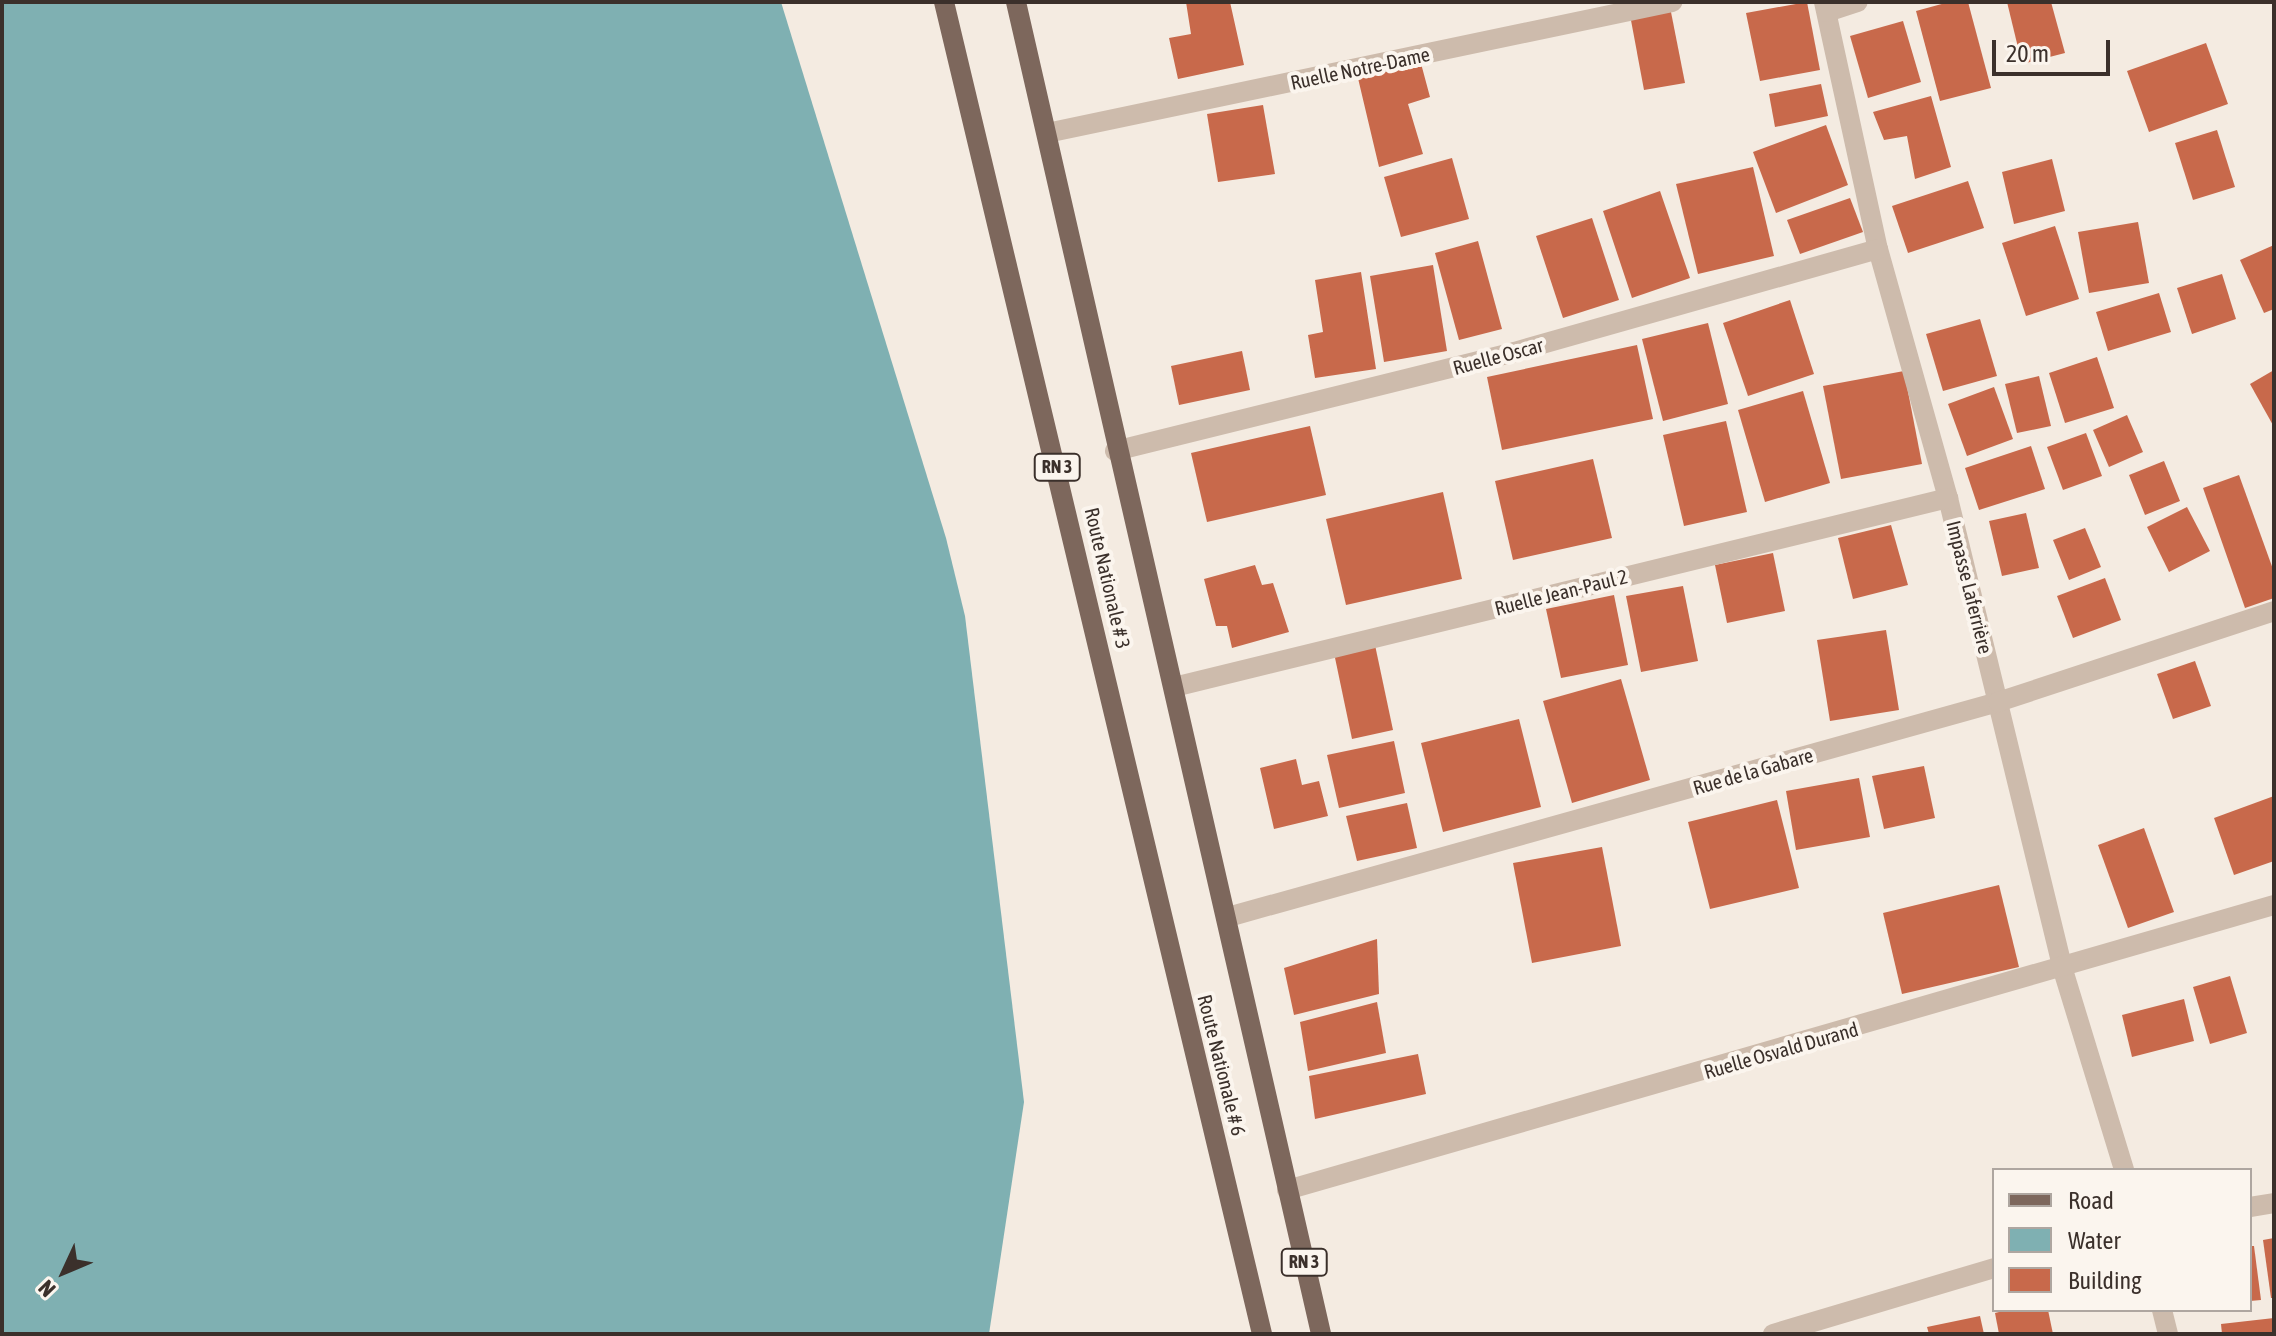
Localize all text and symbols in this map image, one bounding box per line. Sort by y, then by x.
scale bar [1996,24,2114,74]
text: 20 m [2006,40,2049,67]
street label: Ruelle Notre-Dame [1288,42,1432,94]
street label: Ruelle Oscar [1450,332,1546,380]
road number: RN 3 [1033,453,1081,481]
street label: Route Nationale # 3 [1080,505,1136,651]
street label: Impasse Laferrière [1942,518,1998,656]
street label: Ruelle Jean-Paul 2 [1492,564,1630,620]
street label: Rue de la Gabare [1690,742,1816,800]
street label: Route Nationale # 6 [1193,992,1251,1138]
street label: Ruelle Osvald Durand [1701,1017,1861,1083]
legend [1992,1168,2252,1312]
text: Road [2068,1187,2114,1214]
text: Water [2068,1227,2121,1254]
north arrow [24,1232,104,1312]
road number: RN 3 [1280,1248,1328,1276]
text: Building [2068,1267,2141,1294]
text: N [33,1275,61,1302]

